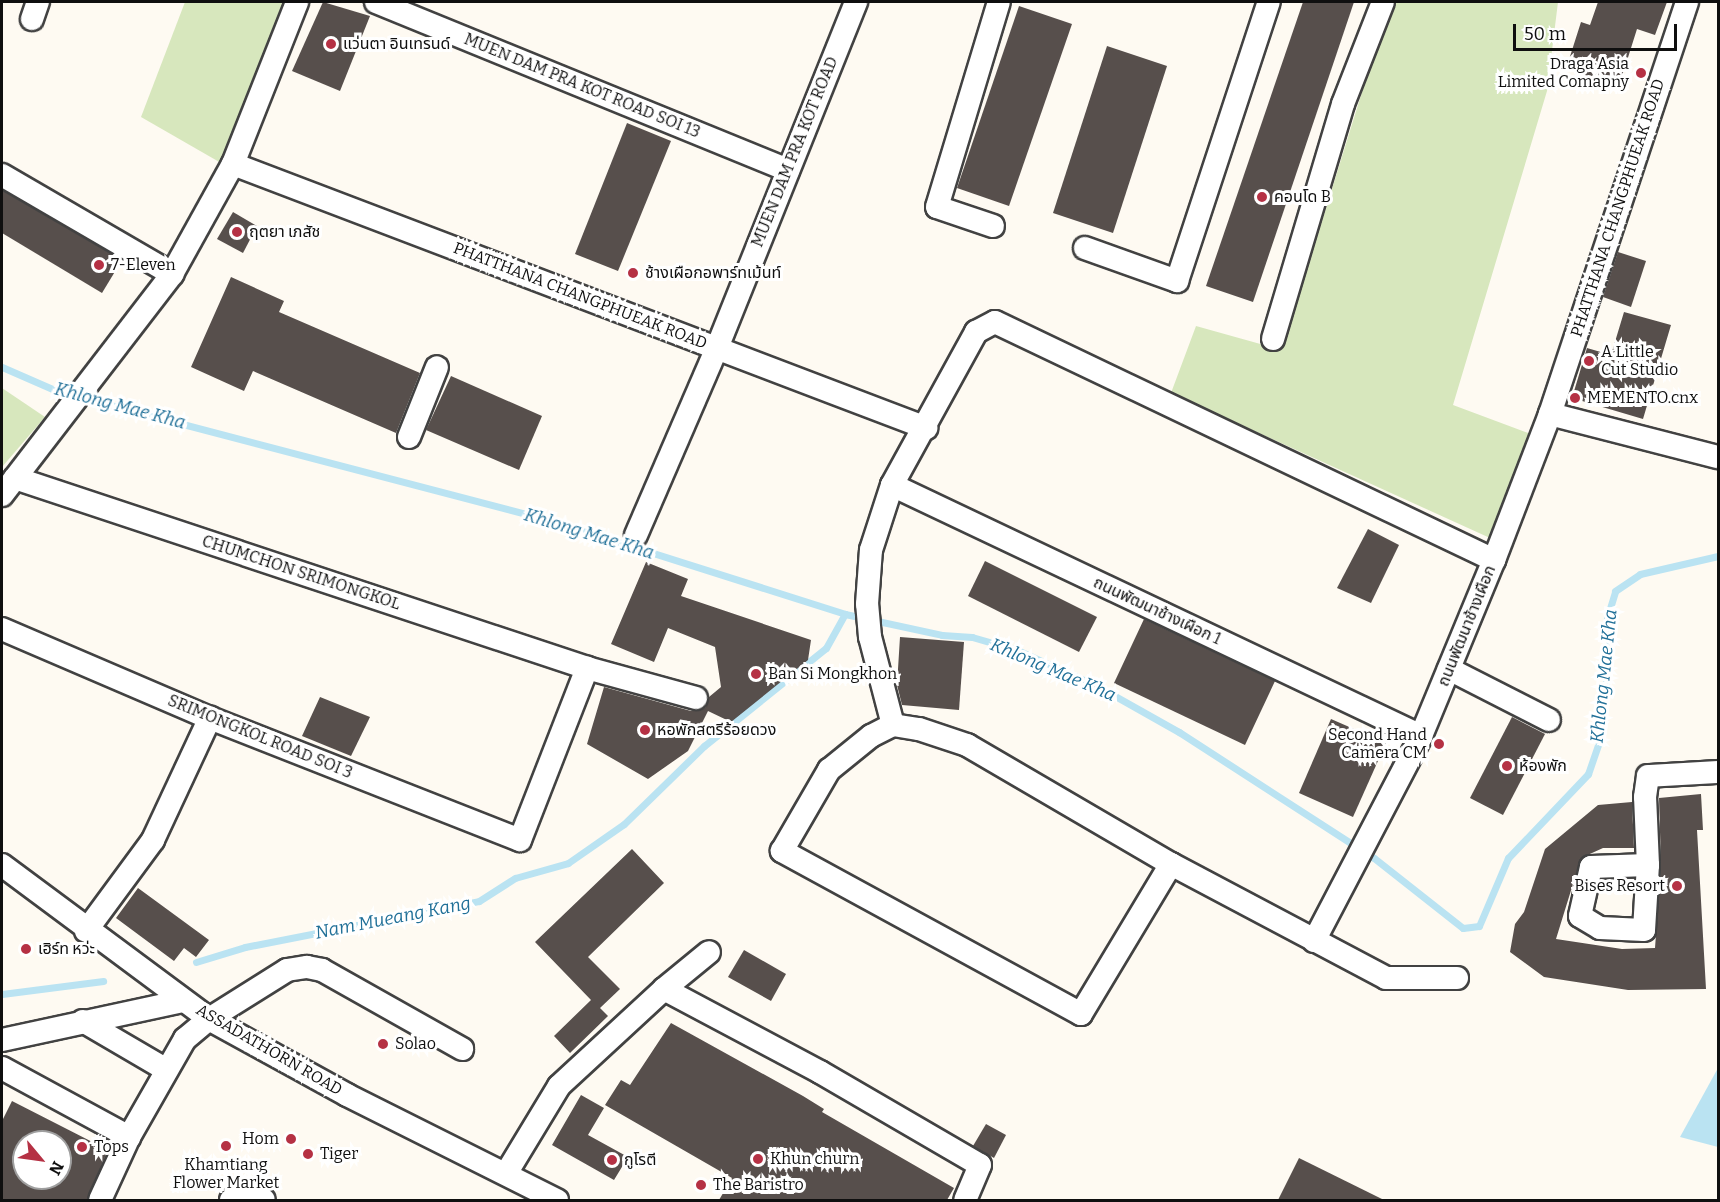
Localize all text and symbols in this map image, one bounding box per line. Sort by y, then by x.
scale bar [1516,12,1680,50]
text: 50 m [1524,23,1566,45]
street label: MUEN DAM PRA KOT ROAD SOI 13 [461,30,703,142]
place label: แว่นตา อินเทรนด์ [343,34,450,54]
marker: แว่นตา อินเทรนด์ [324,37,338,51]
street label: MUEN DAM PRA KOT ROAD [748,54,842,250]
place label: Draga Asia Limited Comapny [1498,54,1629,92]
marker: Draga Asia Limited Comapny [1634,66,1648,80]
street label: PHATTHANA CHANGPHUEAK ROAD [1567,77,1669,339]
place label: คอนโด B [1274,187,1331,207]
marker: คอนโด B [1255,190,1269,204]
place label: ฤตยา เภสัช [249,222,320,242]
marker: ฤตยา เภสัช [230,225,244,239]
street label: PHATTHANA CHANGPHUEAK ROAD [450,239,710,353]
place label: 7-Eleven [111,255,176,275]
marker: 7-Eleven [92,258,106,272]
place label: ช้างเผือกอพาร์ทเม้นท์ [645,263,781,283]
marker: ช้างเผือกอพาร์ทเม้นท์ [626,266,640,280]
place label: A Little Cut Studio [1601,342,1678,380]
marker: A Little Cut Studio [1582,354,1596,368]
water label: Khlong Mae Kha [52,378,188,434]
place label: MEMENTO.cnx [1587,388,1698,408]
marker: MEMENTO.cnx [1568,391,1582,405]
water label: Khlong Mae Kha [522,504,656,564]
street label: CHUMCHON SRIMONGKOL [199,532,403,614]
street label: ถนนพัฒนาช้างเผือก [1434,563,1500,689]
street label: ถนนพัฒนาช้างเผือก 1 [1090,573,1224,649]
water label: Khlong Mae Kha [1586,608,1622,744]
water label: Khlong Mae Kha [987,634,1119,706]
place label: Ban Si Mongkhon [768,664,897,684]
marker: Ban Si Mongkhon [749,667,763,681]
street label: SRIMONGKOL ROAD SOI 3 [165,691,355,783]
place label: หอพักสตรีร้อยดวง [657,720,776,740]
marker: หอพักสตรีร้อยดวง [638,723,652,737]
place label: Second Hand Camera CM [1328,725,1427,763]
marker: Second Hand Camera CM [1432,737,1446,751]
place label: ห้องพัก [1519,756,1567,776]
marker: ห้องพัก [1500,759,1514,773]
place label: Bises Resort [1574,876,1665,896]
marker: Bises Resort [1670,879,1684,893]
water label: Nam Mueang Kang [313,892,473,944]
place label: เฮิร์ท หว่ะ [38,939,95,959]
marker: เฮิร์ท หว่ะ [19,942,33,956]
street label: ASSADATHORN ROAD [192,1000,346,1100]
place label: Solao [395,1034,436,1054]
marker: Solao [376,1037,390,1051]
place label: Hom [242,1129,279,1149]
north arrow [12,1130,72,1190]
marker: Hom [284,1132,298,1146]
place label: Tops [94,1137,129,1157]
marker: Khamtiang Flower Market [219,1139,233,1153]
marker: Tops [75,1140,89,1154]
place label: Tiger [320,1144,358,1164]
marker: Tiger [301,1147,315,1161]
place label: Khun churn [770,1149,859,1169]
place label: กูโรตี [624,1150,656,1170]
marker: Khun churn [751,1152,765,1166]
marker: กูโรตี [605,1153,619,1167]
place label: Khamtiang Flower Market [173,1155,279,1193]
text: N [45,1158,68,1178]
place label: The Baristro [713,1175,804,1195]
marker: The Baristro [694,1178,708,1192]

